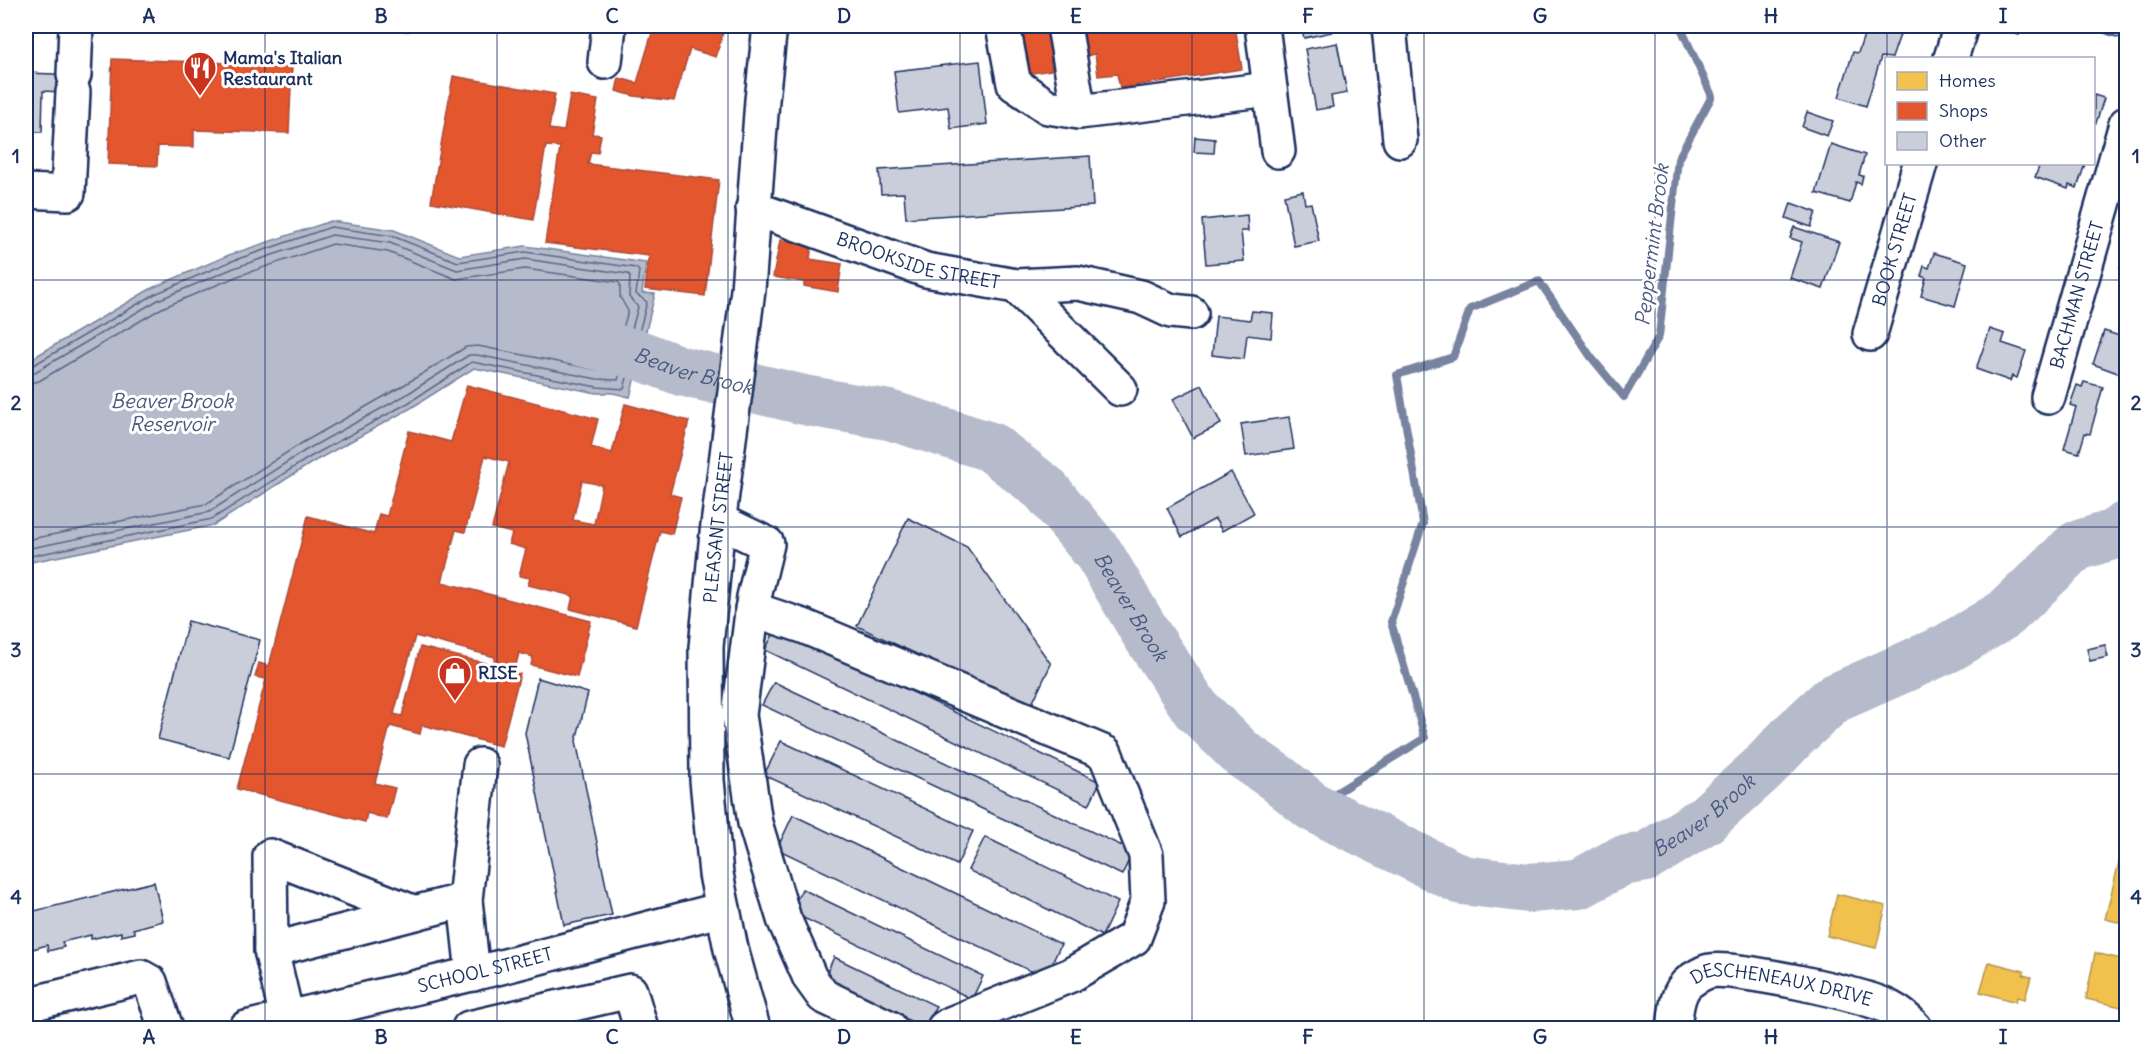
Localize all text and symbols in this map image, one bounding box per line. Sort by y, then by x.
text: A [143,3,156,28]
text: B [374,3,388,28]
text: C [605,3,619,28]
text: D [837,3,851,28]
text: E [1070,3,1082,28]
text: F [1302,3,1314,28]
text: G [1533,3,1547,28]
text: H [1764,3,1778,28]
text: I [1999,3,2008,28]
place label: Mama's Italian Restaurant [223,46,343,90]
restaurant icon: Mama's Italian Restaurant [182,50,218,97]
legend [1885,57,2095,165]
text: Homes [1939,69,1996,92]
text: Shops [1939,99,1988,122]
text: Other [1939,129,1987,152]
text: 1 [12,143,20,168]
text: 1 [2132,143,2140,168]
water label: Peppermint Brook [1629,161,1674,327]
street label: BOOK STREET [1867,190,1922,309]
street label: BACHMAN STREET [2045,219,2109,371]
street label: BROOKSIDE STREET [834,227,1002,294]
water label: Beaver Brook [631,341,757,400]
water label: Beaver Brook Reservoir [111,388,235,436]
text: 2 [11,390,22,415]
text: 2 [2131,390,2142,415]
street label: PLEASANT STREET [698,451,738,604]
water label: Beaver Brook [1089,548,1175,667]
text: 3 [10,637,22,662]
text: 3 [2130,637,2142,662]
shop icon: RISE [437,655,473,702]
place label: RISE [478,661,518,684]
water label: Beaver Brook [1647,767,1761,862]
text: 4 [10,884,22,909]
text: 4 [2130,884,2142,909]
street label: SCHOOL STREET [415,942,555,998]
street label: DESCHENEAUX DRIVE [1686,958,1875,1011]
text: A [143,1024,156,1049]
text: B [374,1024,388,1049]
text: C [605,1024,619,1049]
text: D [837,1024,851,1049]
text: E [1070,1024,1082,1049]
text: F [1302,1024,1314,1049]
text: G [1533,1024,1547,1049]
text: H [1764,1024,1778,1049]
text: I [1999,1024,2008,1049]

